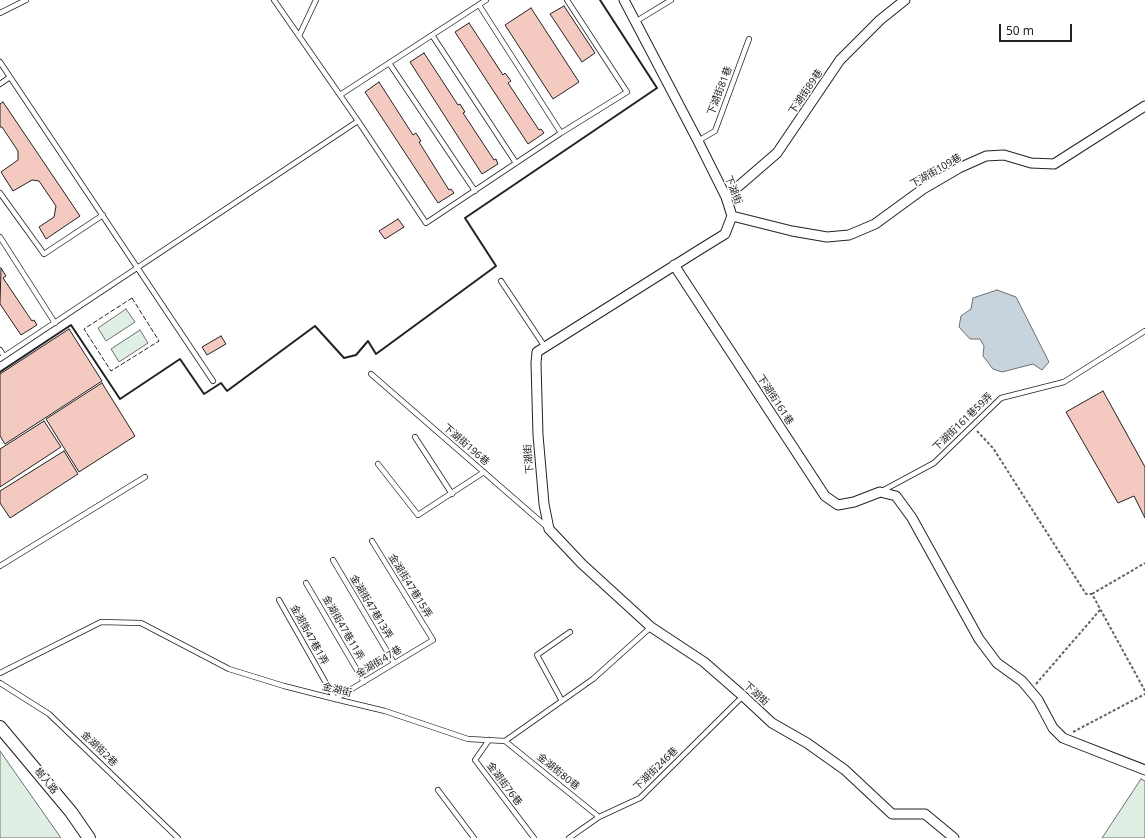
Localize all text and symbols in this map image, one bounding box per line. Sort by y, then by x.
scale bar [1001,16,1074,42]
text: 50 m [1006,22,1034,39]
street label: 下湖街81巷 [705,65,735,117]
street label: 下湖街89巷 [787,67,825,117]
street label: 下湖街109巷 [908,152,964,190]
street label: 下湖街 [722,174,744,206]
street label: 下湖街161巷 [754,373,796,427]
street label: 下湖街161巷59弄 [931,390,995,454]
street label: 下湖街196巷 [440,422,492,468]
street label: 下湖街 [522,444,536,474]
street label: 金湖街47巷15弄 [386,552,434,620]
street label: 金湖街47巷13弄 [347,573,395,641]
street label: 金湖街47巷11弄 [320,593,366,663]
street label: 金湖街47巷1弄 [287,603,331,667]
street label: 金湖街47巷 [354,644,404,680]
street label: 下湖街 [741,680,771,708]
street label: 金湖街 [321,681,353,699]
street label: 金湖街2巷 [78,729,120,769]
street label: 下湖街246巷 [631,745,681,793]
street label: 金湖街80巷 [534,751,582,793]
street label: 金湖街76巷 [484,760,524,808]
street label: 樹人路 [32,766,60,796]

